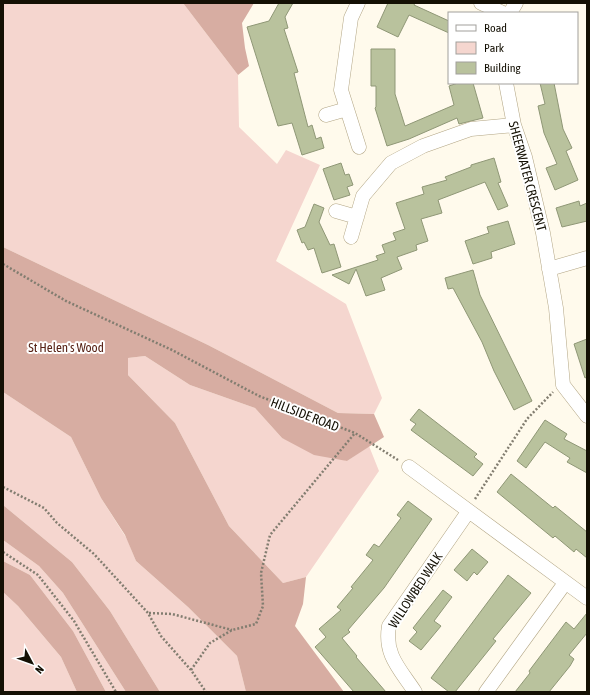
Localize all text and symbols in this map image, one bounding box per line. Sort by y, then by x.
legend [448,12,578,84]
text: Road [484,21,507,35]
text: Park [484,41,505,55]
text: Building [484,61,522,75]
street label: SHEERWATER CRESCENT [506,120,549,233]
park label: St Helen's Wood [28,340,104,355]
street label: HILLSIDE ROAD [269,395,341,434]
street label: WILLOWBED WALK [385,549,446,631]
north arrow [12,643,52,683]
text: N [33,663,46,676]

